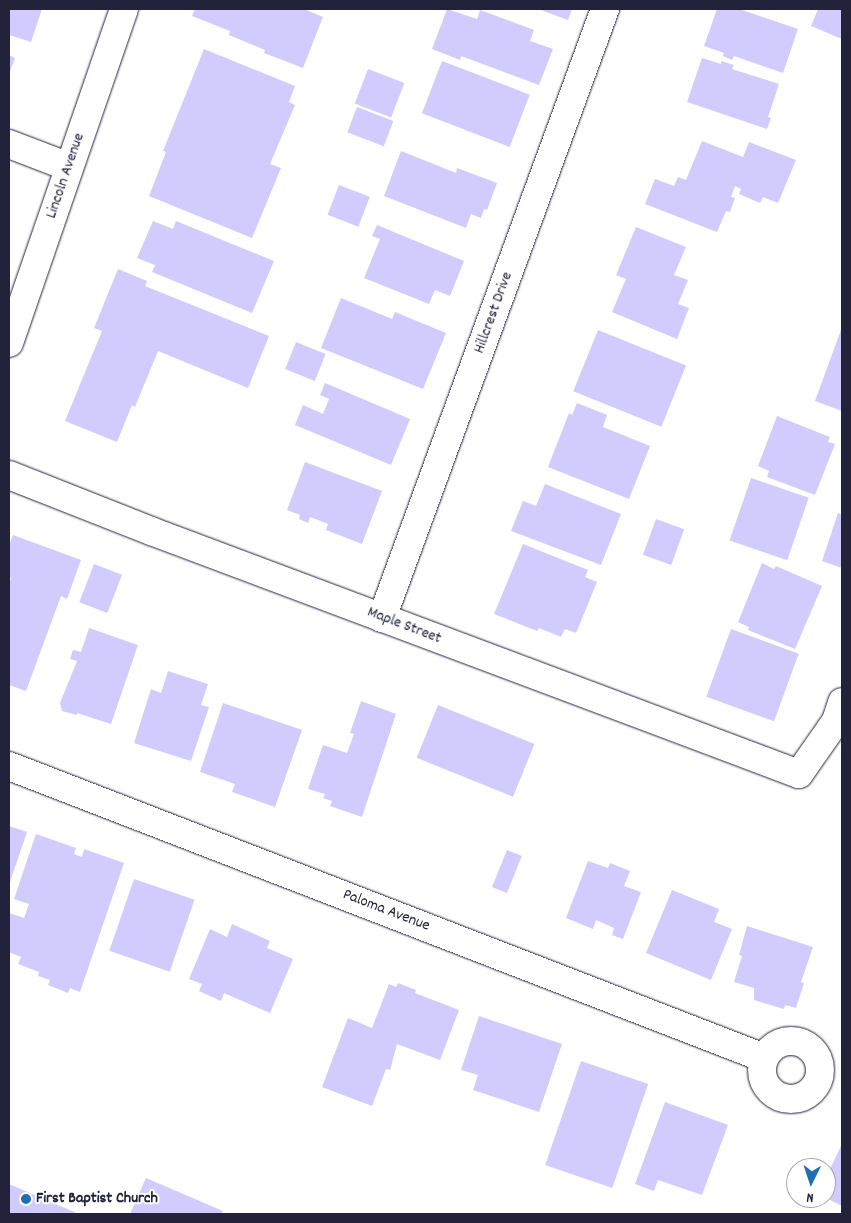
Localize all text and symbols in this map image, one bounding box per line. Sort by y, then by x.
street label: Lincoln Avenue [42,131,90,221]
street label: Hillcrest Drive [470,270,518,356]
street label: Maple Street [364,603,444,649]
street label: Paloma Avenue [340,886,432,936]
north arrow [786,1158,836,1208]
text: N [806,1187,814,1207]
place label: First Baptist Church [36,1189,158,1209]
marker: First Baptist Church [20,1193,32,1205]

